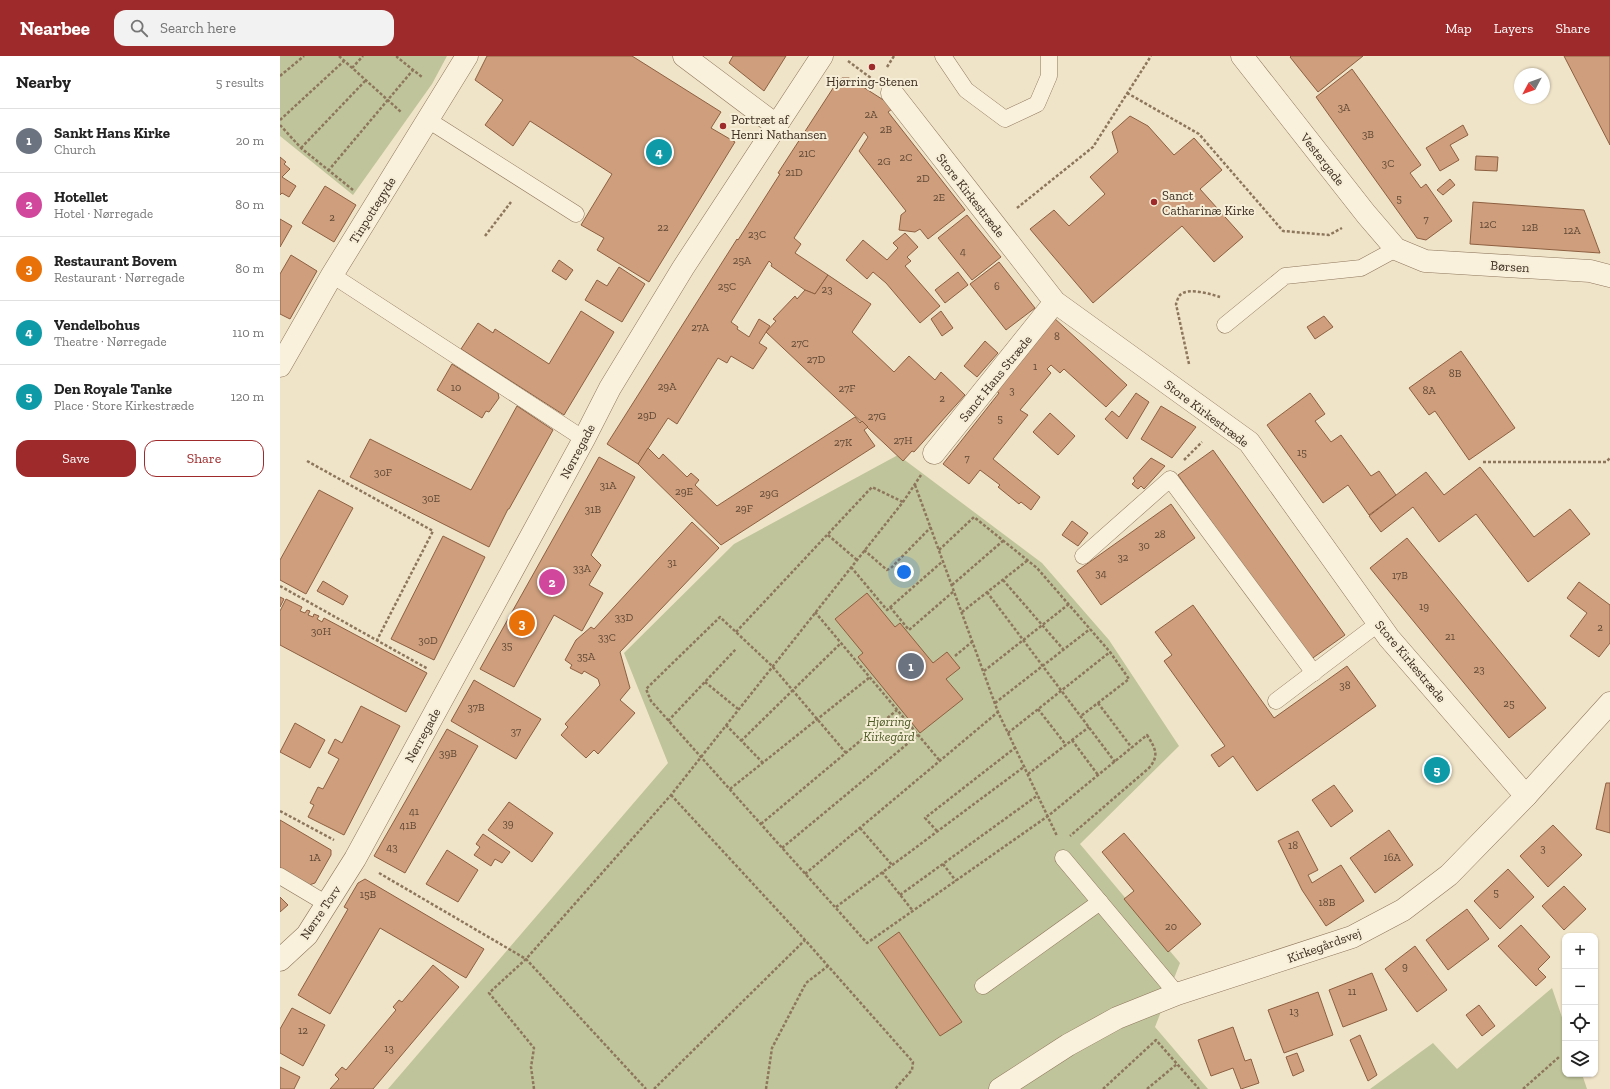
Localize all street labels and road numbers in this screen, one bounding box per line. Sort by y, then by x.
street label: Vestergade [1297,129,1348,189]
street label: Store Kirkestræde [933,150,1008,240]
street label: Tinpottegyde [346,174,399,246]
street label: Børsen [1490,258,1531,275]
street label: Sanct Hans Stræde [956,332,1035,425]
street label: Store Kirkestræde [1161,377,1252,450]
street label: Nørregade [557,421,598,481]
street label: Store Kirkestræde [1372,617,1449,705]
street label: Nørregade [401,705,443,765]
street label: Nørre Torv [297,882,344,942]
street label: Kirkegårdsvej [1285,925,1363,967]

